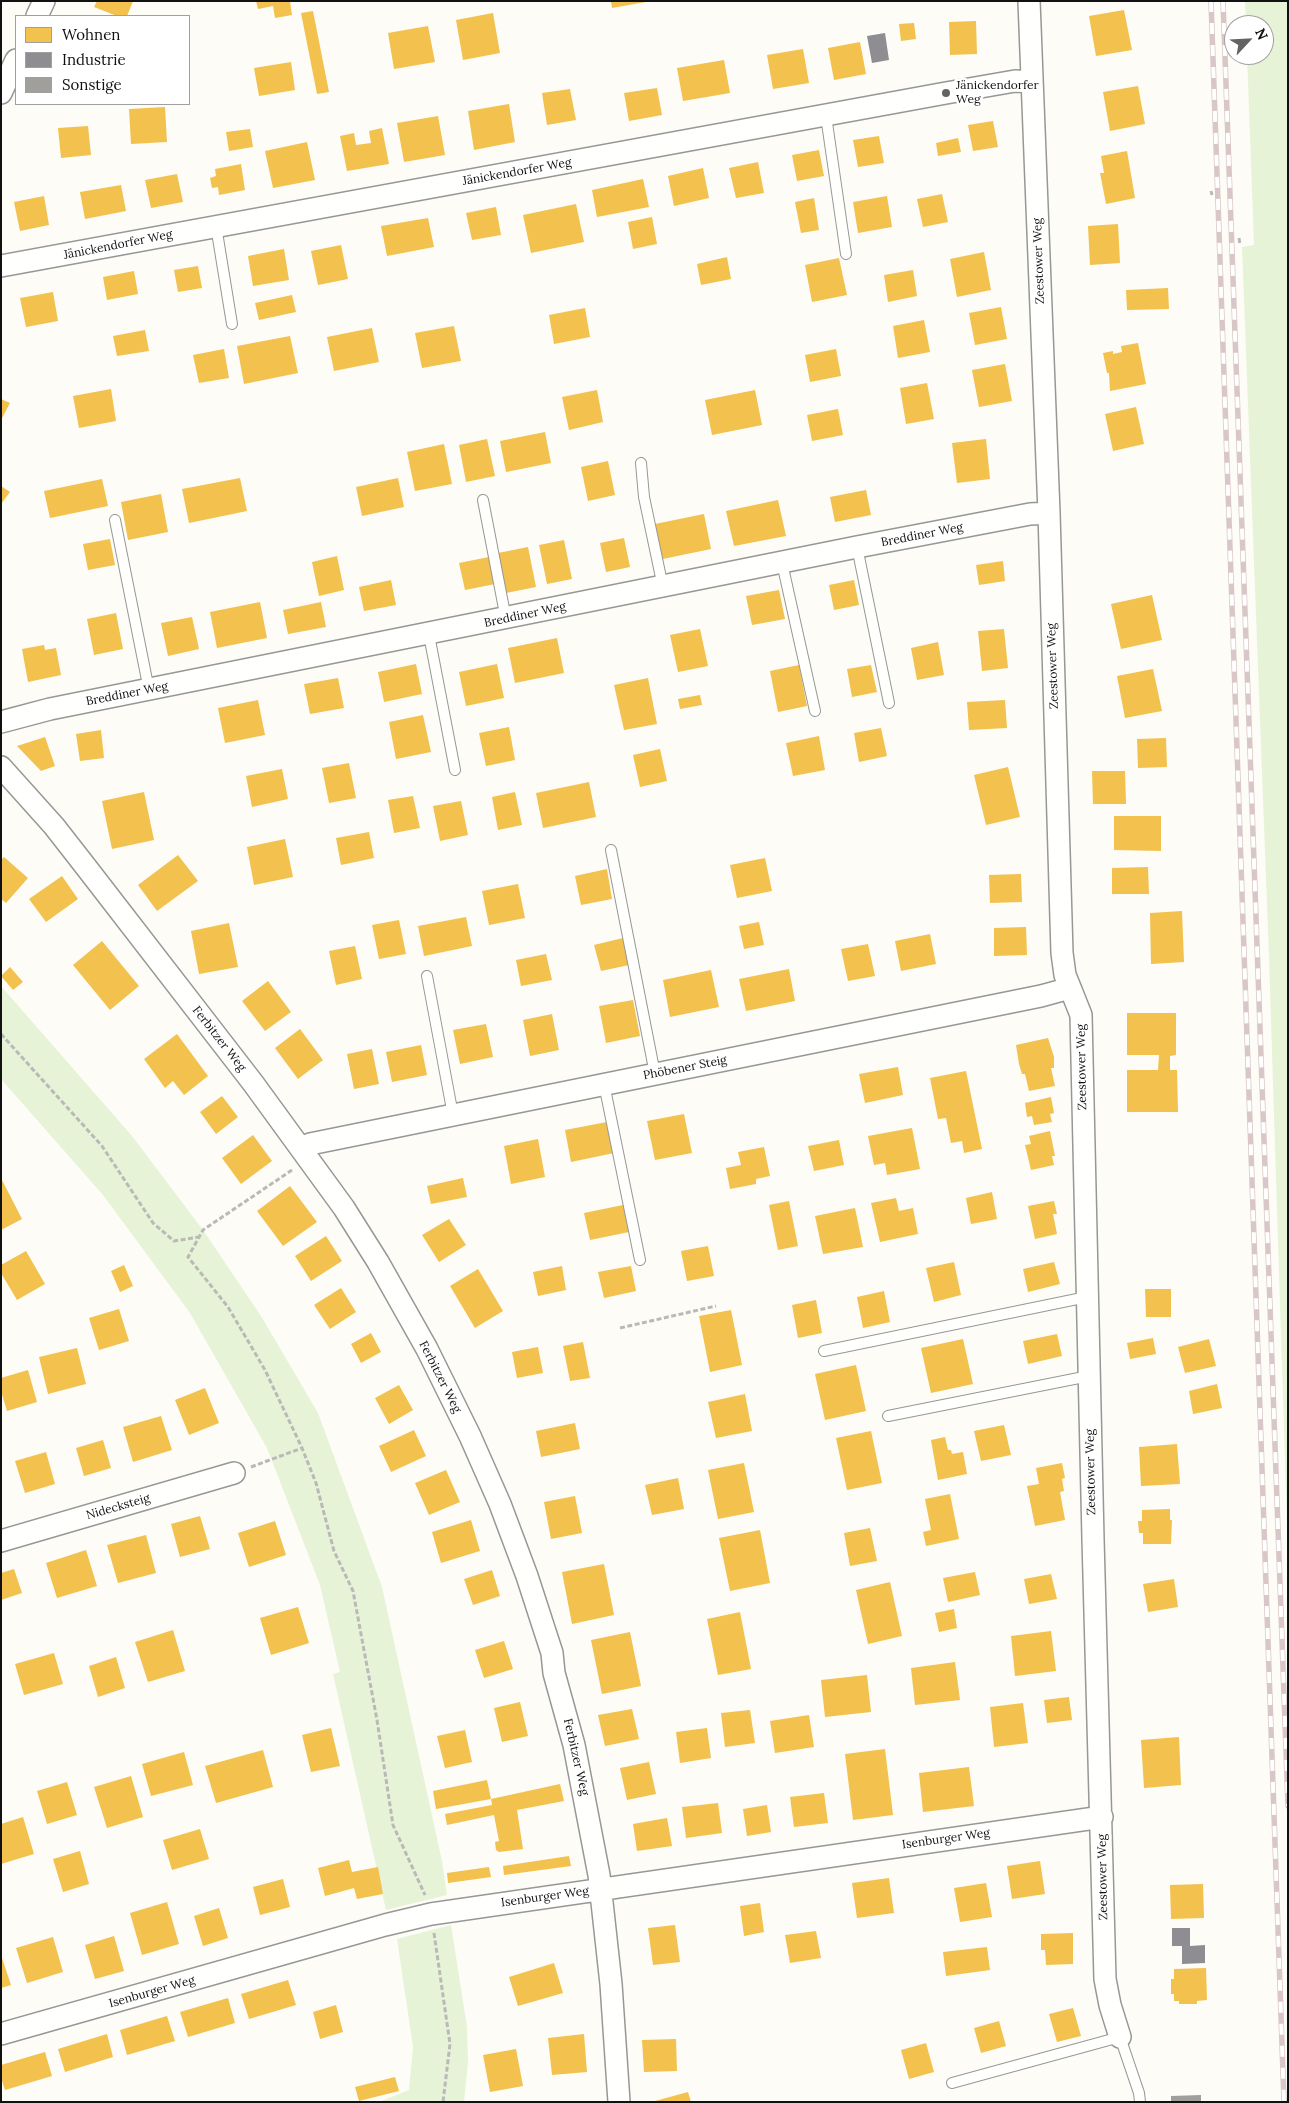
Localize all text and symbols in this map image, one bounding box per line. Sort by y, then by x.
legend [15,15,190,105]
north arrow [1224,15,1274,65]
text: Wohnen [62,25,120,44]
text: N [1251,25,1272,43]
text: Industrie [62,50,126,69]
text: Sonstige [62,75,122,94]
place label: Jänickendorfer Weg [956,79,1039,107]
marker: Jänickendorfer Weg [940,87,952,99]
street label: Jänickendorfer Weg [461,155,573,189]
street label: Zeestower Weg [1030,218,1048,304]
street label: Jänickendorfer Weg [62,227,174,263]
street label: Breddiner Weg [880,520,964,550]
street label: Breddiner Weg [483,599,567,631]
street label: Zeestower Weg [1044,623,1062,709]
street label: Breddiner Weg [85,679,169,709]
street label: Ferbitzer Weg [189,1004,249,1074]
street label: Zeestower Weg [1074,1024,1090,1110]
street label: Phöbener Steig [642,1053,728,1083]
street label: Ferbitzer Weg [416,1339,464,1415]
street label: Zeestower Weg [1083,1429,1099,1515]
street label: Nidecksteig [84,1491,152,1523]
street label: Ferbitzer Weg [560,1717,592,1797]
street label: Isenburger Weg [901,1826,991,1852]
street label: Zeestower Weg [1095,1834,1111,1920]
street label: Isenburger Weg [500,1884,590,1910]
street label: Isenburger Weg [107,1973,197,2011]

